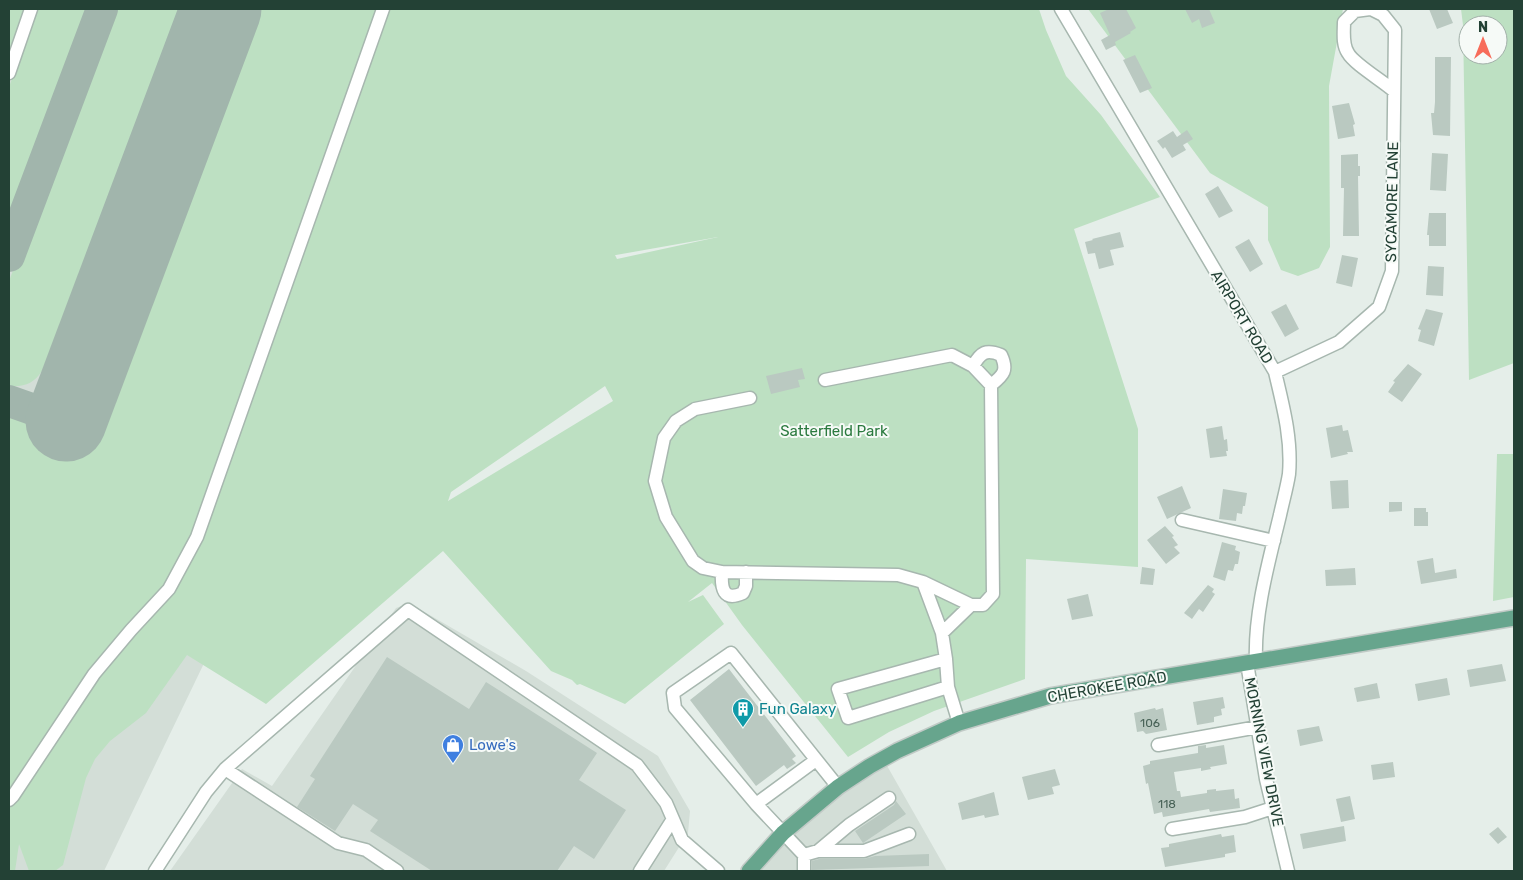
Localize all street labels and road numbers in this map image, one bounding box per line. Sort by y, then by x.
street label: SYCAMORE LANE [1382,141,1402,263]
street label: AIRPORT ROAD [1207,267,1277,367]
street label: CHEROKEE ROAD [1046,668,1168,706]
street label: MORNING VIEW DRIVE [1241,676,1287,828]

